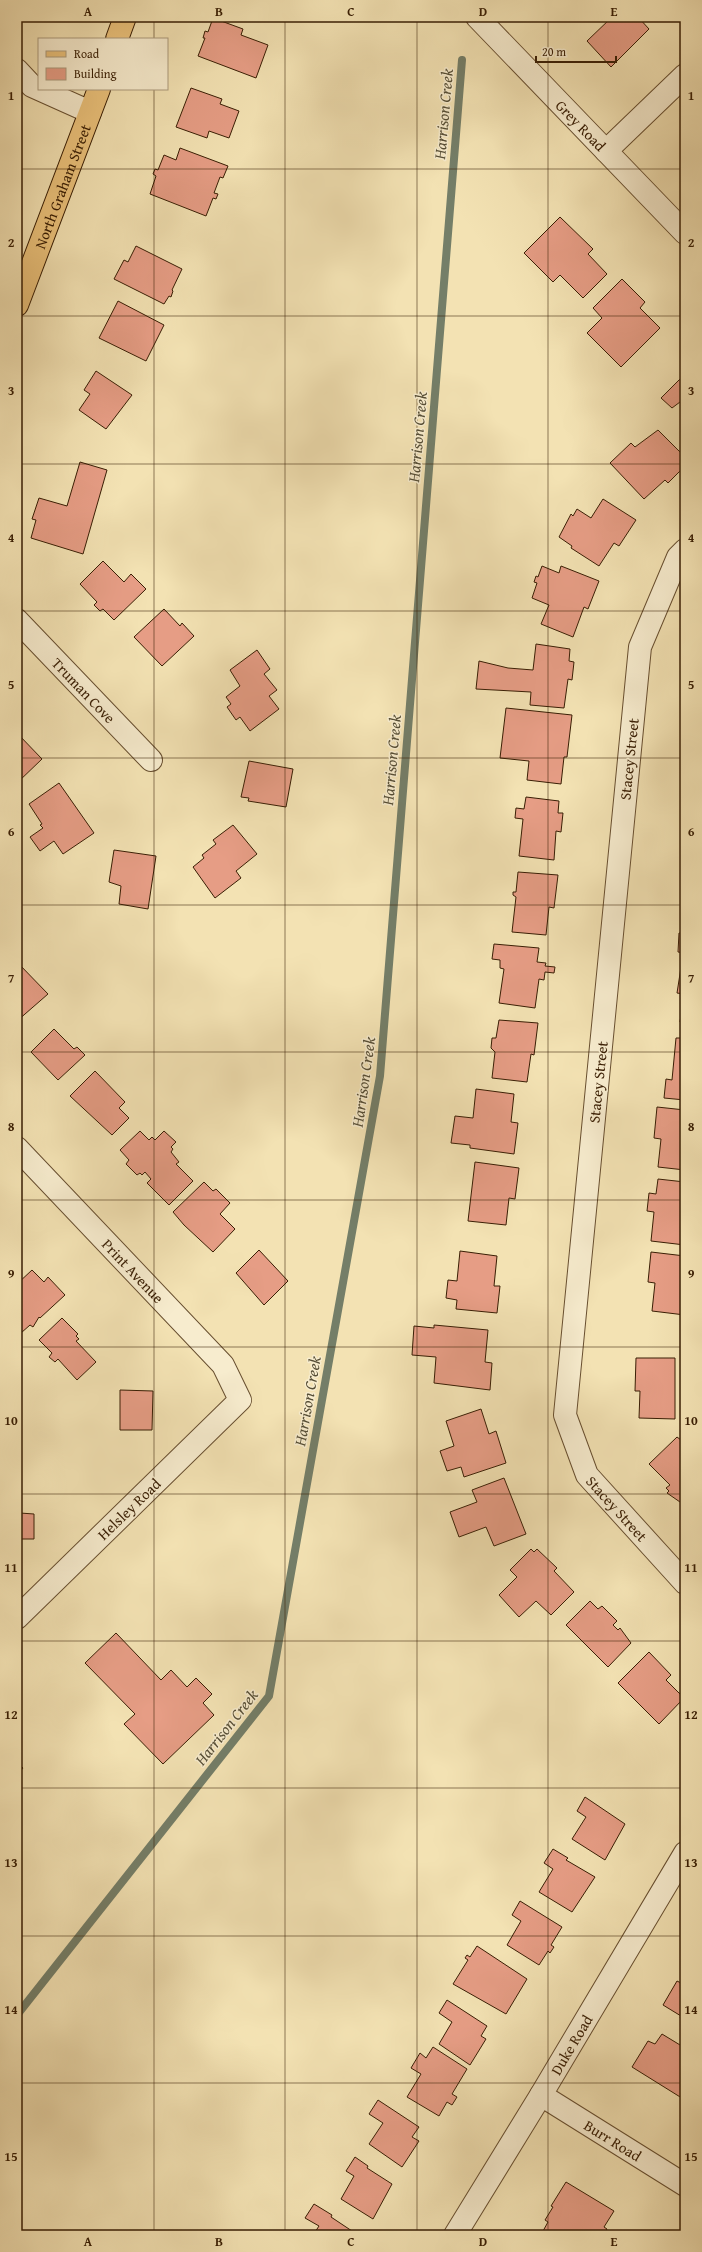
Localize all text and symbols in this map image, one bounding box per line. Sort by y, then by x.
text: A [84,2,93,21]
text: B [215,2,223,21]
text: C [347,2,355,21]
text: D [479,2,487,21]
text: E [611,2,618,21]
legend [38,38,168,90]
scale bar [536,38,616,64]
text: 20 m [542,43,566,60]
text: Road [74,45,100,62]
text: Building [74,65,117,82]
water label: Harrison Creek [427,67,459,161]
text: 1 [8,86,14,105]
text: 1 [688,86,694,105]
street label: Grey Road [551,95,611,155]
street label: North Graham Street [29,120,96,252]
text: 2 [8,233,15,252]
text: 2 [688,233,695,252]
text: 3 [8,381,14,400]
text: 3 [688,381,694,400]
water label: Harrison Creek [401,390,433,484]
text: 4 [8,528,15,547]
text: 4 [688,528,695,547]
street label: Truman Cove [48,653,121,728]
text: 5 [8,675,15,694]
text: 5 [688,675,695,694]
water label: Harrison Creek [375,713,407,807]
street label: Stacey Street [614,716,644,801]
text: 6 [8,822,15,841]
text: 6 [688,822,695,841]
text: 7 [8,969,15,988]
text: 7 [688,969,695,988]
water label: Harrison Creek [345,1035,381,1130]
street label: Stacey Street [583,1039,613,1124]
text: 8 [8,1117,15,1136]
text: 8 [688,1117,695,1136]
street label: Print Avenue [98,1234,169,1307]
text: 9 [8,1264,15,1283]
text: 9 [688,1264,695,1283]
water label: Harrison Creek [287,1354,327,1449]
text: 10 [4,1411,18,1430]
text: 10 [684,1411,698,1430]
street label: Stacey Street [582,1471,653,1546]
street label: Helsley Road [93,1473,165,1545]
text: 11 [4,1558,18,1577]
text: 11 [684,1558,698,1577]
water label: Harrison Creek [188,1683,264,1771]
text: 12 [4,1705,18,1724]
text: 12 [684,1705,698,1724]
text: 13 [4,1853,18,1872]
text: 13 [684,1853,698,1872]
text: 14 [4,2000,18,2019]
text: 14 [684,2000,698,2019]
street label: Duke Road [545,2011,597,2078]
street label: Burr Road [580,2114,646,2166]
text: 15 [4,2147,18,2166]
text: 15 [684,2147,698,2166]
text: A [84,2232,93,2251]
text: B [215,2232,223,2251]
text: C [347,2232,355,2251]
text: D [479,2232,487,2251]
text: E [611,2232,618,2251]

